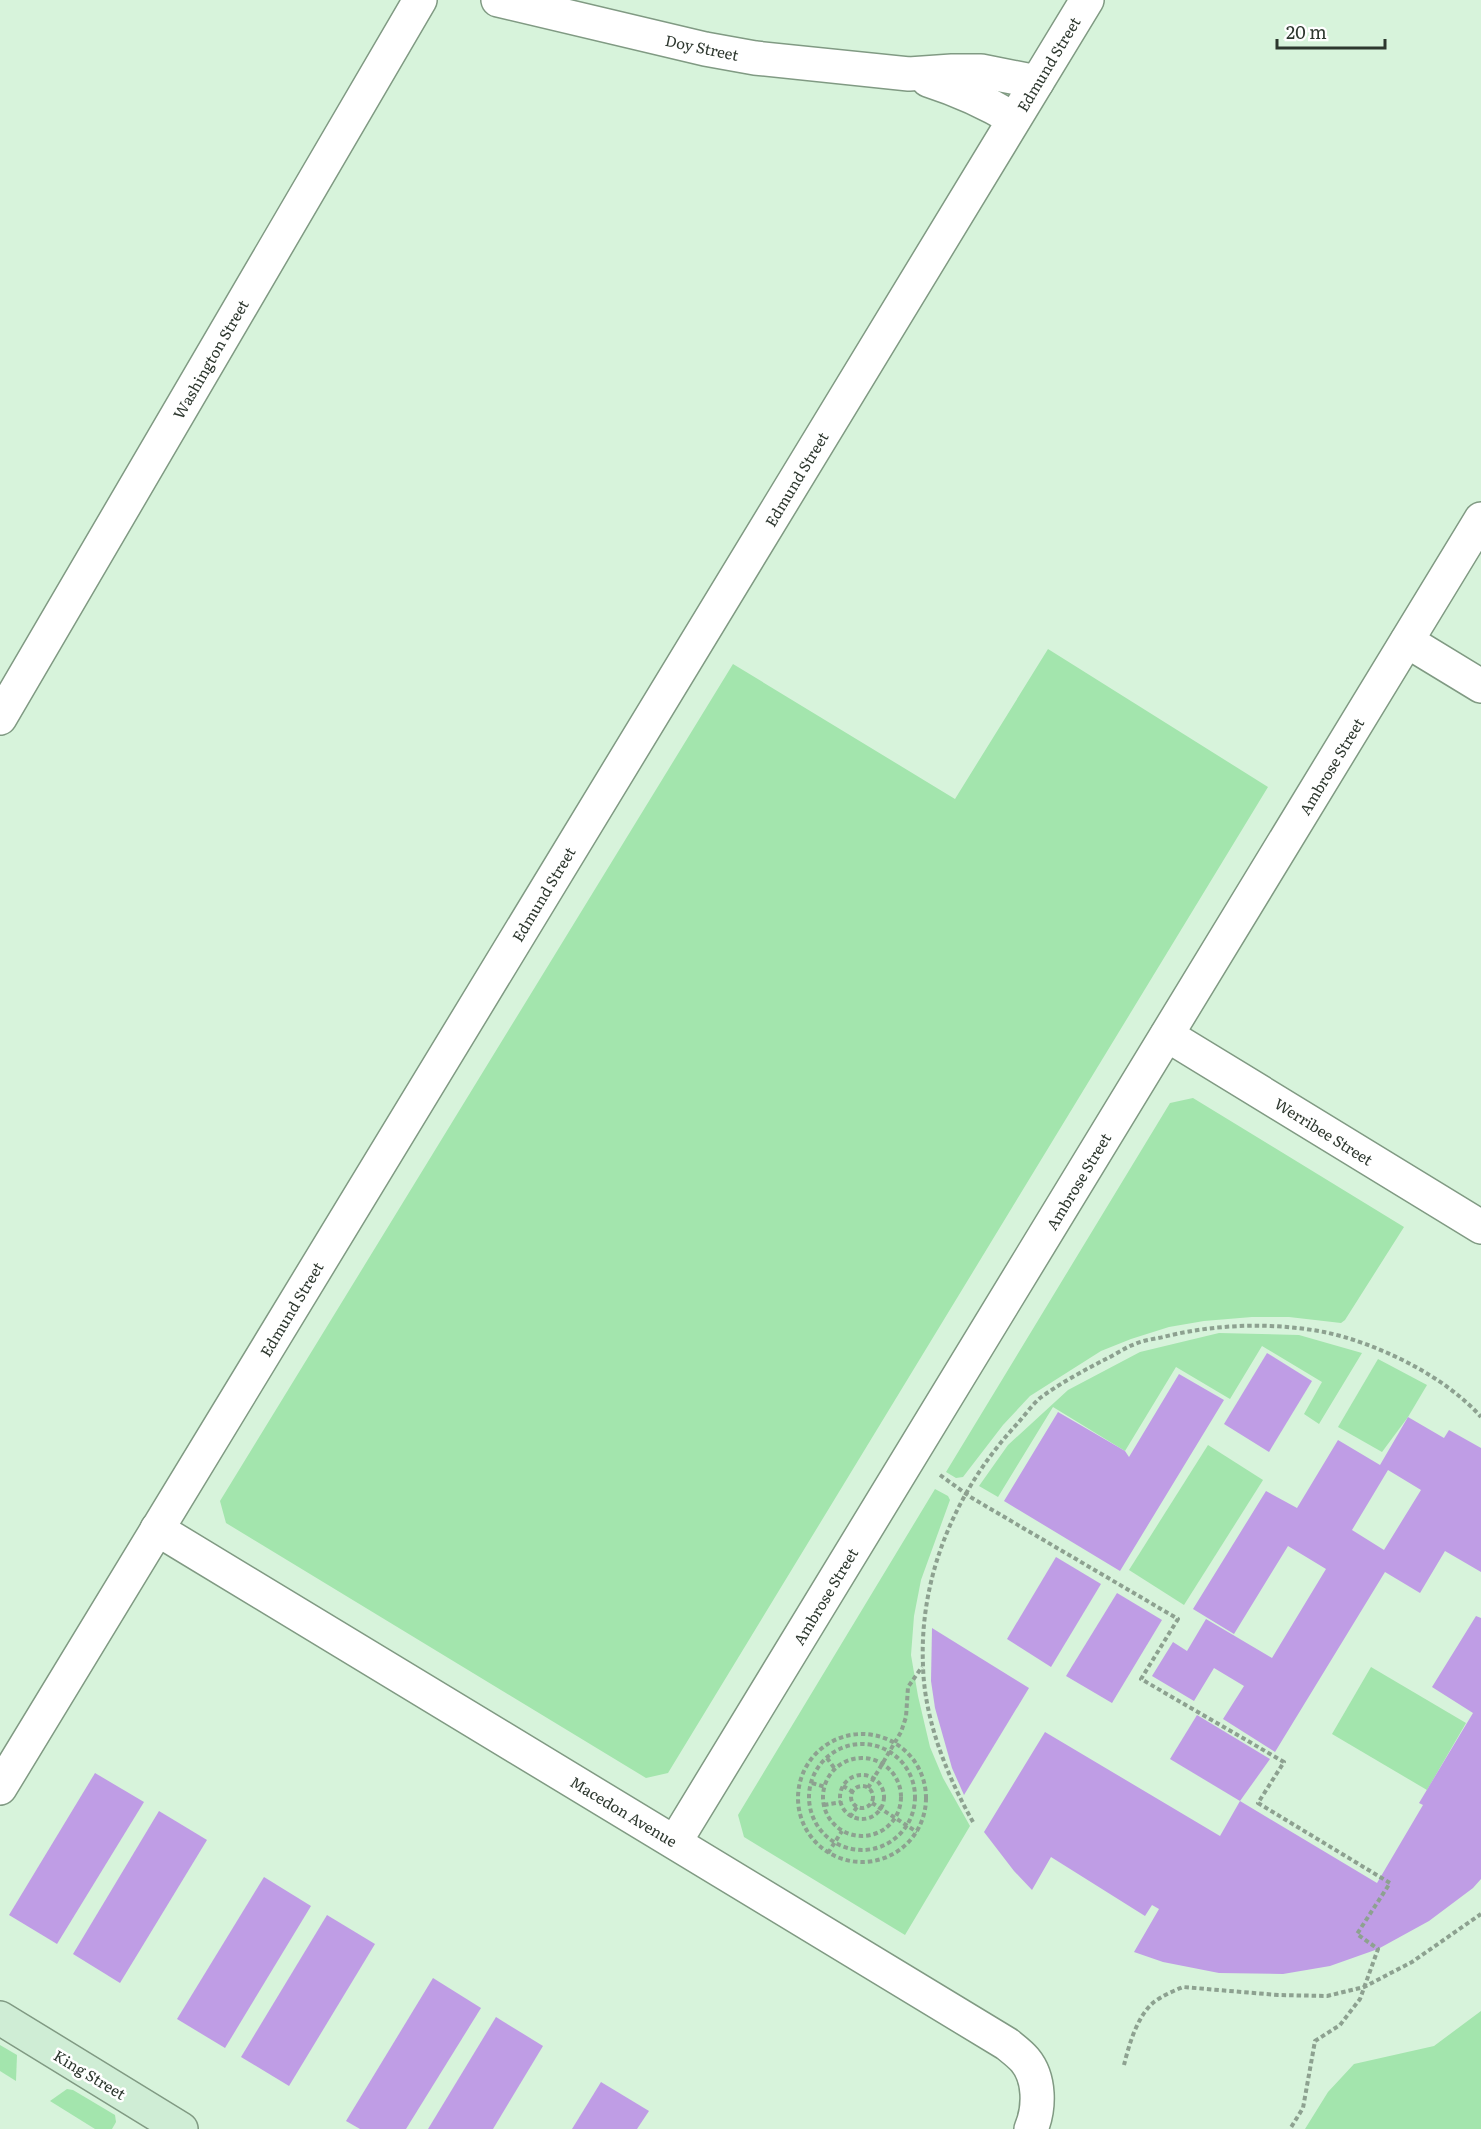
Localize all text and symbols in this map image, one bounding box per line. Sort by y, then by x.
street label: Edmund Street [1011,12,1085,116]
scale bar [1277,12,1385,50]
text: 20 m [1286,18,1327,45]
street label: Doy Street [663,28,741,66]
street label: Washington Street [166,295,254,423]
street label: Edmund Street [759,427,833,531]
street label: Ambrose Street [1293,713,1369,819]
street label: Edmund Street [506,842,580,946]
street label: Werribee Street [1270,1092,1378,1170]
street label: Ambrose Street [1040,1128,1116,1234]
street label: Edmund Street [254,1257,328,1361]
street label: Ambrose Street [787,1543,863,1649]
street label: Macedon Avenue [566,1770,682,1852]
street label: King Street [50,2043,130,2105]

